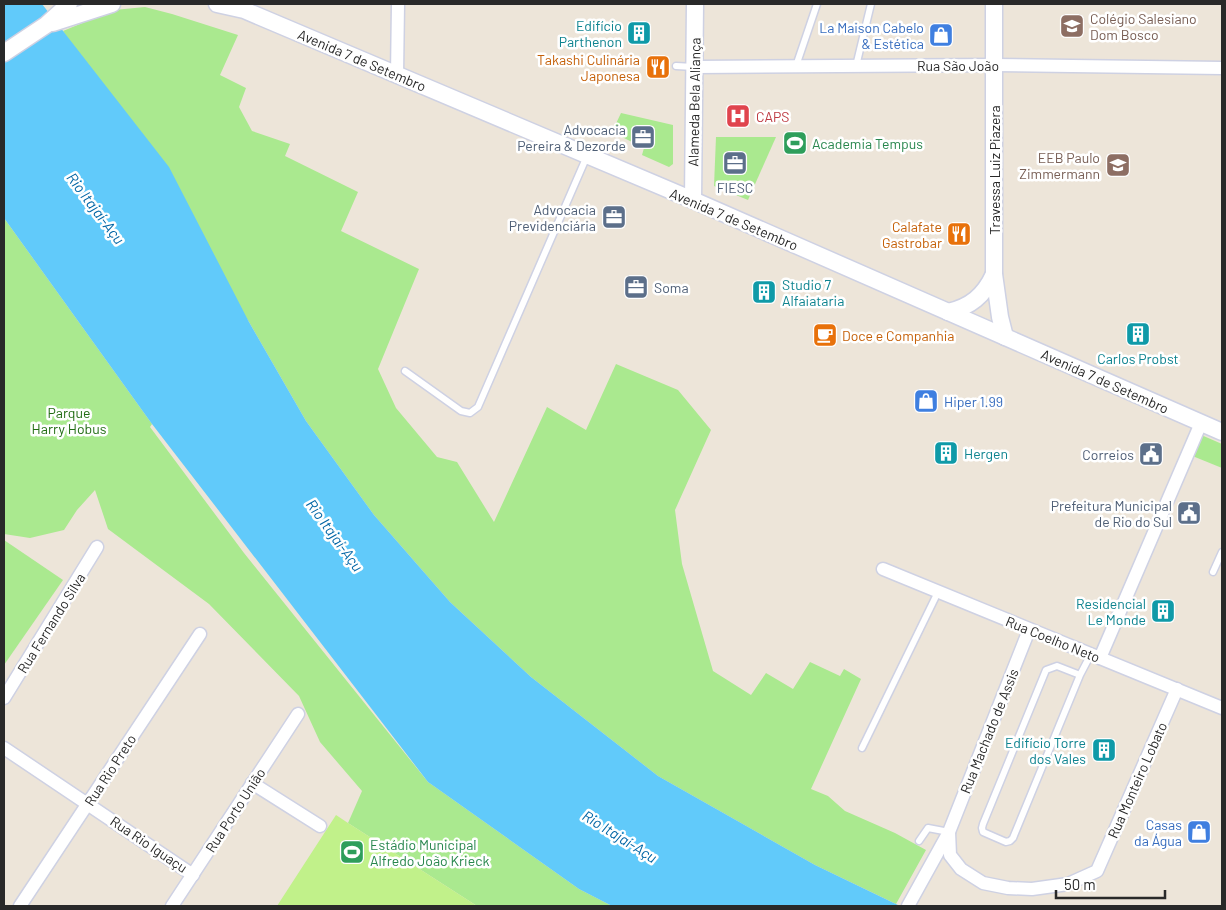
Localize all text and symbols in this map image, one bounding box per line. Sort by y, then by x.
place label: Colégio Salesiano Dom Bosco [1090,10,1197,43]
school or university icon: Colégio Salesiano Dom Bosco [1059,13,1085,39]
place label: Edifício Parthenon [559,17,622,50]
place label: La Maison Cabelo & Estética [819,19,924,52]
building icon: Edifício Parthenon [626,20,652,46]
shop icon: La Maison Cabelo & Estética [928,22,954,48]
street label: Avenida 7 de Setembro [295,25,429,95]
street label: Alameda Bela Aliança [684,37,704,167]
place label: Takashi Culinária Japonesa [537,51,640,84]
restaurant icon: Takashi Culinária Japonesa [645,54,671,80]
street label: Rua São João [917,57,999,74]
hospital icon: CAPS [725,103,751,129]
street label: Travessa Luiz Piazera [986,105,1003,235]
place label: CAPS [756,108,789,125]
place label: Advocacia Pereira & Dezorde [517,121,626,154]
office icon: Advocacia Pereira & Dezorde [630,124,656,150]
sports icon: Academia Tempus [782,130,808,156]
place label: Academia Tempus [812,135,923,152]
place label: EEB Paulo Zimmermann [1019,149,1100,182]
office icon: FIESC [722,150,748,176]
school or university icon: EEB Paulo Zimmermann [1105,152,1131,178]
water label: Rio Itajaí-Açu [63,169,129,247]
place label: FIESC [717,179,753,196]
street label: Avenida 7 de Setembro [667,184,801,254]
place label: Advocacia Previdenciária [509,201,596,234]
office icon: Advocacia Previdenciária [601,204,627,230]
place label: Calafate Gastrobar [882,218,942,251]
restaurant icon: Calafate Gastrobar [946,221,972,247]
office icon: Soma [623,274,649,300]
place label: Studio 7 Alfaiataria [782,276,844,309]
place label: Soma [654,279,689,296]
building icon: Studio 7 Alfaiataria [751,279,777,305]
building icon: Carlos Probst [1125,321,1151,347]
cafe icon: Doce e Companhia [812,322,838,348]
place label: Doce e Companhia [842,327,954,344]
street label: Avenida 7 de Setembro [1039,345,1171,417]
place label: Carlos Probst [1097,350,1179,367]
shop icon: Hiper 1.99 [913,388,939,414]
place label: Hiper 1.99 [944,393,1003,410]
park label: Parque Harry Hobus [32,404,107,437]
building icon: Hergen [933,440,959,466]
public building icon: Correios [1138,441,1164,467]
place label: Hergen [964,445,1008,462]
place label: Correios [1082,446,1134,463]
water label: Rio Itajaí-Açu [303,495,367,575]
place label: Prefeitura Municipal de Rio do Sul [1051,497,1172,530]
public building icon: Prefeitura Municipal de Rio do Sul [1176,500,1202,526]
street label: Rua Fernando Silva [13,570,89,676]
place label: Residencial Le Monde [1076,595,1146,628]
building icon: Residencial Le Monde [1150,598,1176,624]
street label: Rua Coelho Neto [1003,612,1103,666]
street label: Rua Machado de Assis [956,666,1022,796]
street label: Rua Monteiro Lobato [1104,719,1170,841]
street label: Rua Rio Preto [81,731,139,809]
place label: Edifício Torre dos Vales [1005,734,1086,767]
building icon: Edifício Torre dos Vales [1091,737,1117,763]
street label: Rua Porto União [201,765,269,855]
water label: Rio Itajaí-Açu [579,806,661,866]
street label: Rua Rio Iguaçu [107,812,191,876]
place label: Casas da Água [1134,816,1182,849]
shop icon: Casas da Água [1186,819,1212,845]
place label: Estádio Municipal Alfredo João Krieck [370,836,489,869]
sports icon: Estádio Municipal Alfredo João Krieck [339,839,365,865]
scale bar [1056,868,1165,900]
text: 50 m [1064,875,1096,893]

